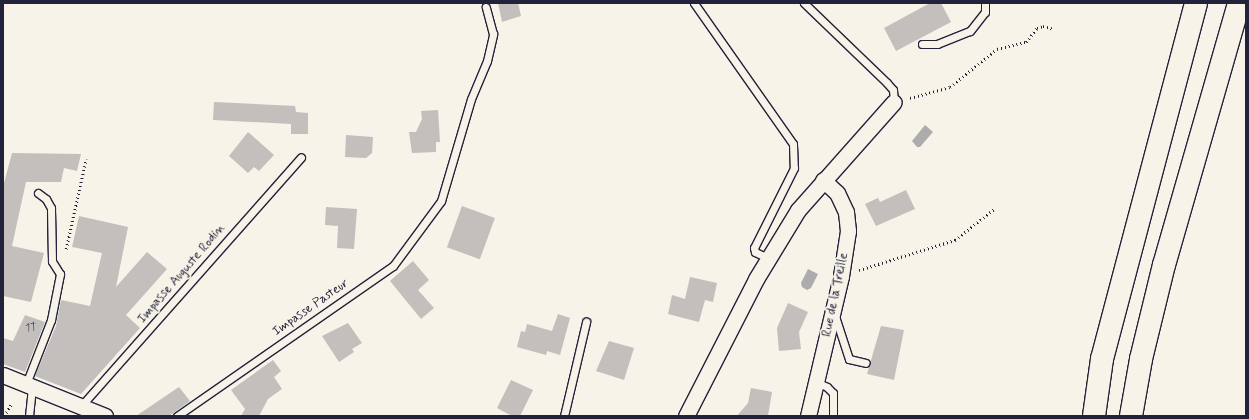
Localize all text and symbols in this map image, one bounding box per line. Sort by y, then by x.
street label: Impasse Auguste Rodin [135,221,229,327]
street label: Rue de la Treille [820,252,852,338]
street label: Impasse Pasteur [270,276,352,340]
house number: 1T [25,321,37,335]

